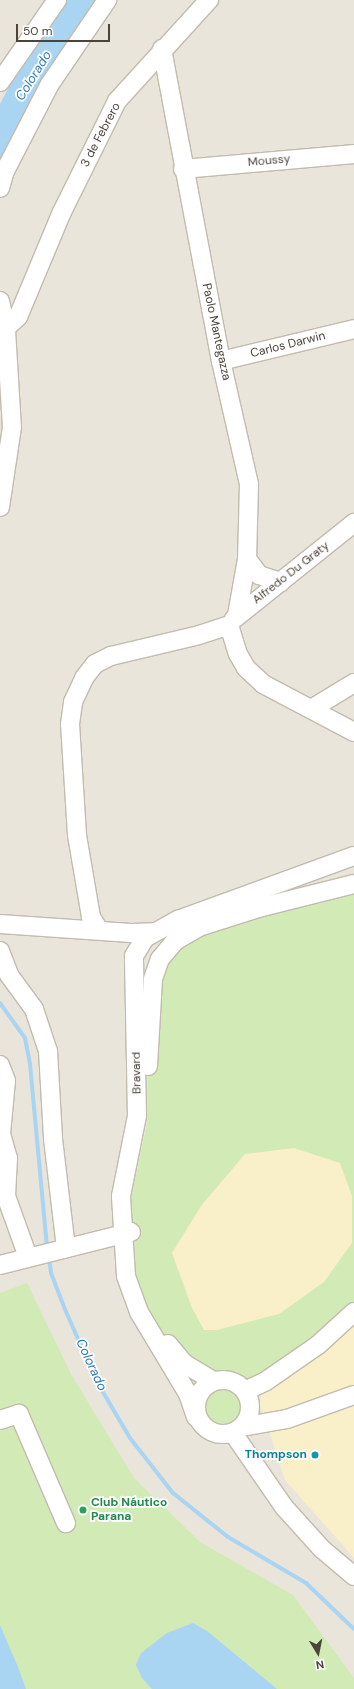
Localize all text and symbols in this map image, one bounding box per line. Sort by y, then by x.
scale bar [18,16,112,42]
text: 50 m [23,23,52,39]
water label: Colorado [13,48,55,104]
street label: 3 de Febrero [78,100,124,170]
street label: Moussy [247,152,291,170]
street label: Paolo Mantegazza [199,282,233,382]
street label: Carlos Darwin [249,329,327,361]
street label: Alfredo Du Graty [250,539,332,607]
street label: Bravard [129,1052,145,1094]
water label: Colorado [72,1337,110,1393]
place label: Thompson [245,1448,307,1462]
marker: Thompson [310,1450,320,1460]
place label: Club Náutico Parana [91,1496,167,1524]
marker: Club Náutico Parana [78,1505,88,1515]
north arrow [298,1633,338,1673]
text: N [315,1657,325,1672]

